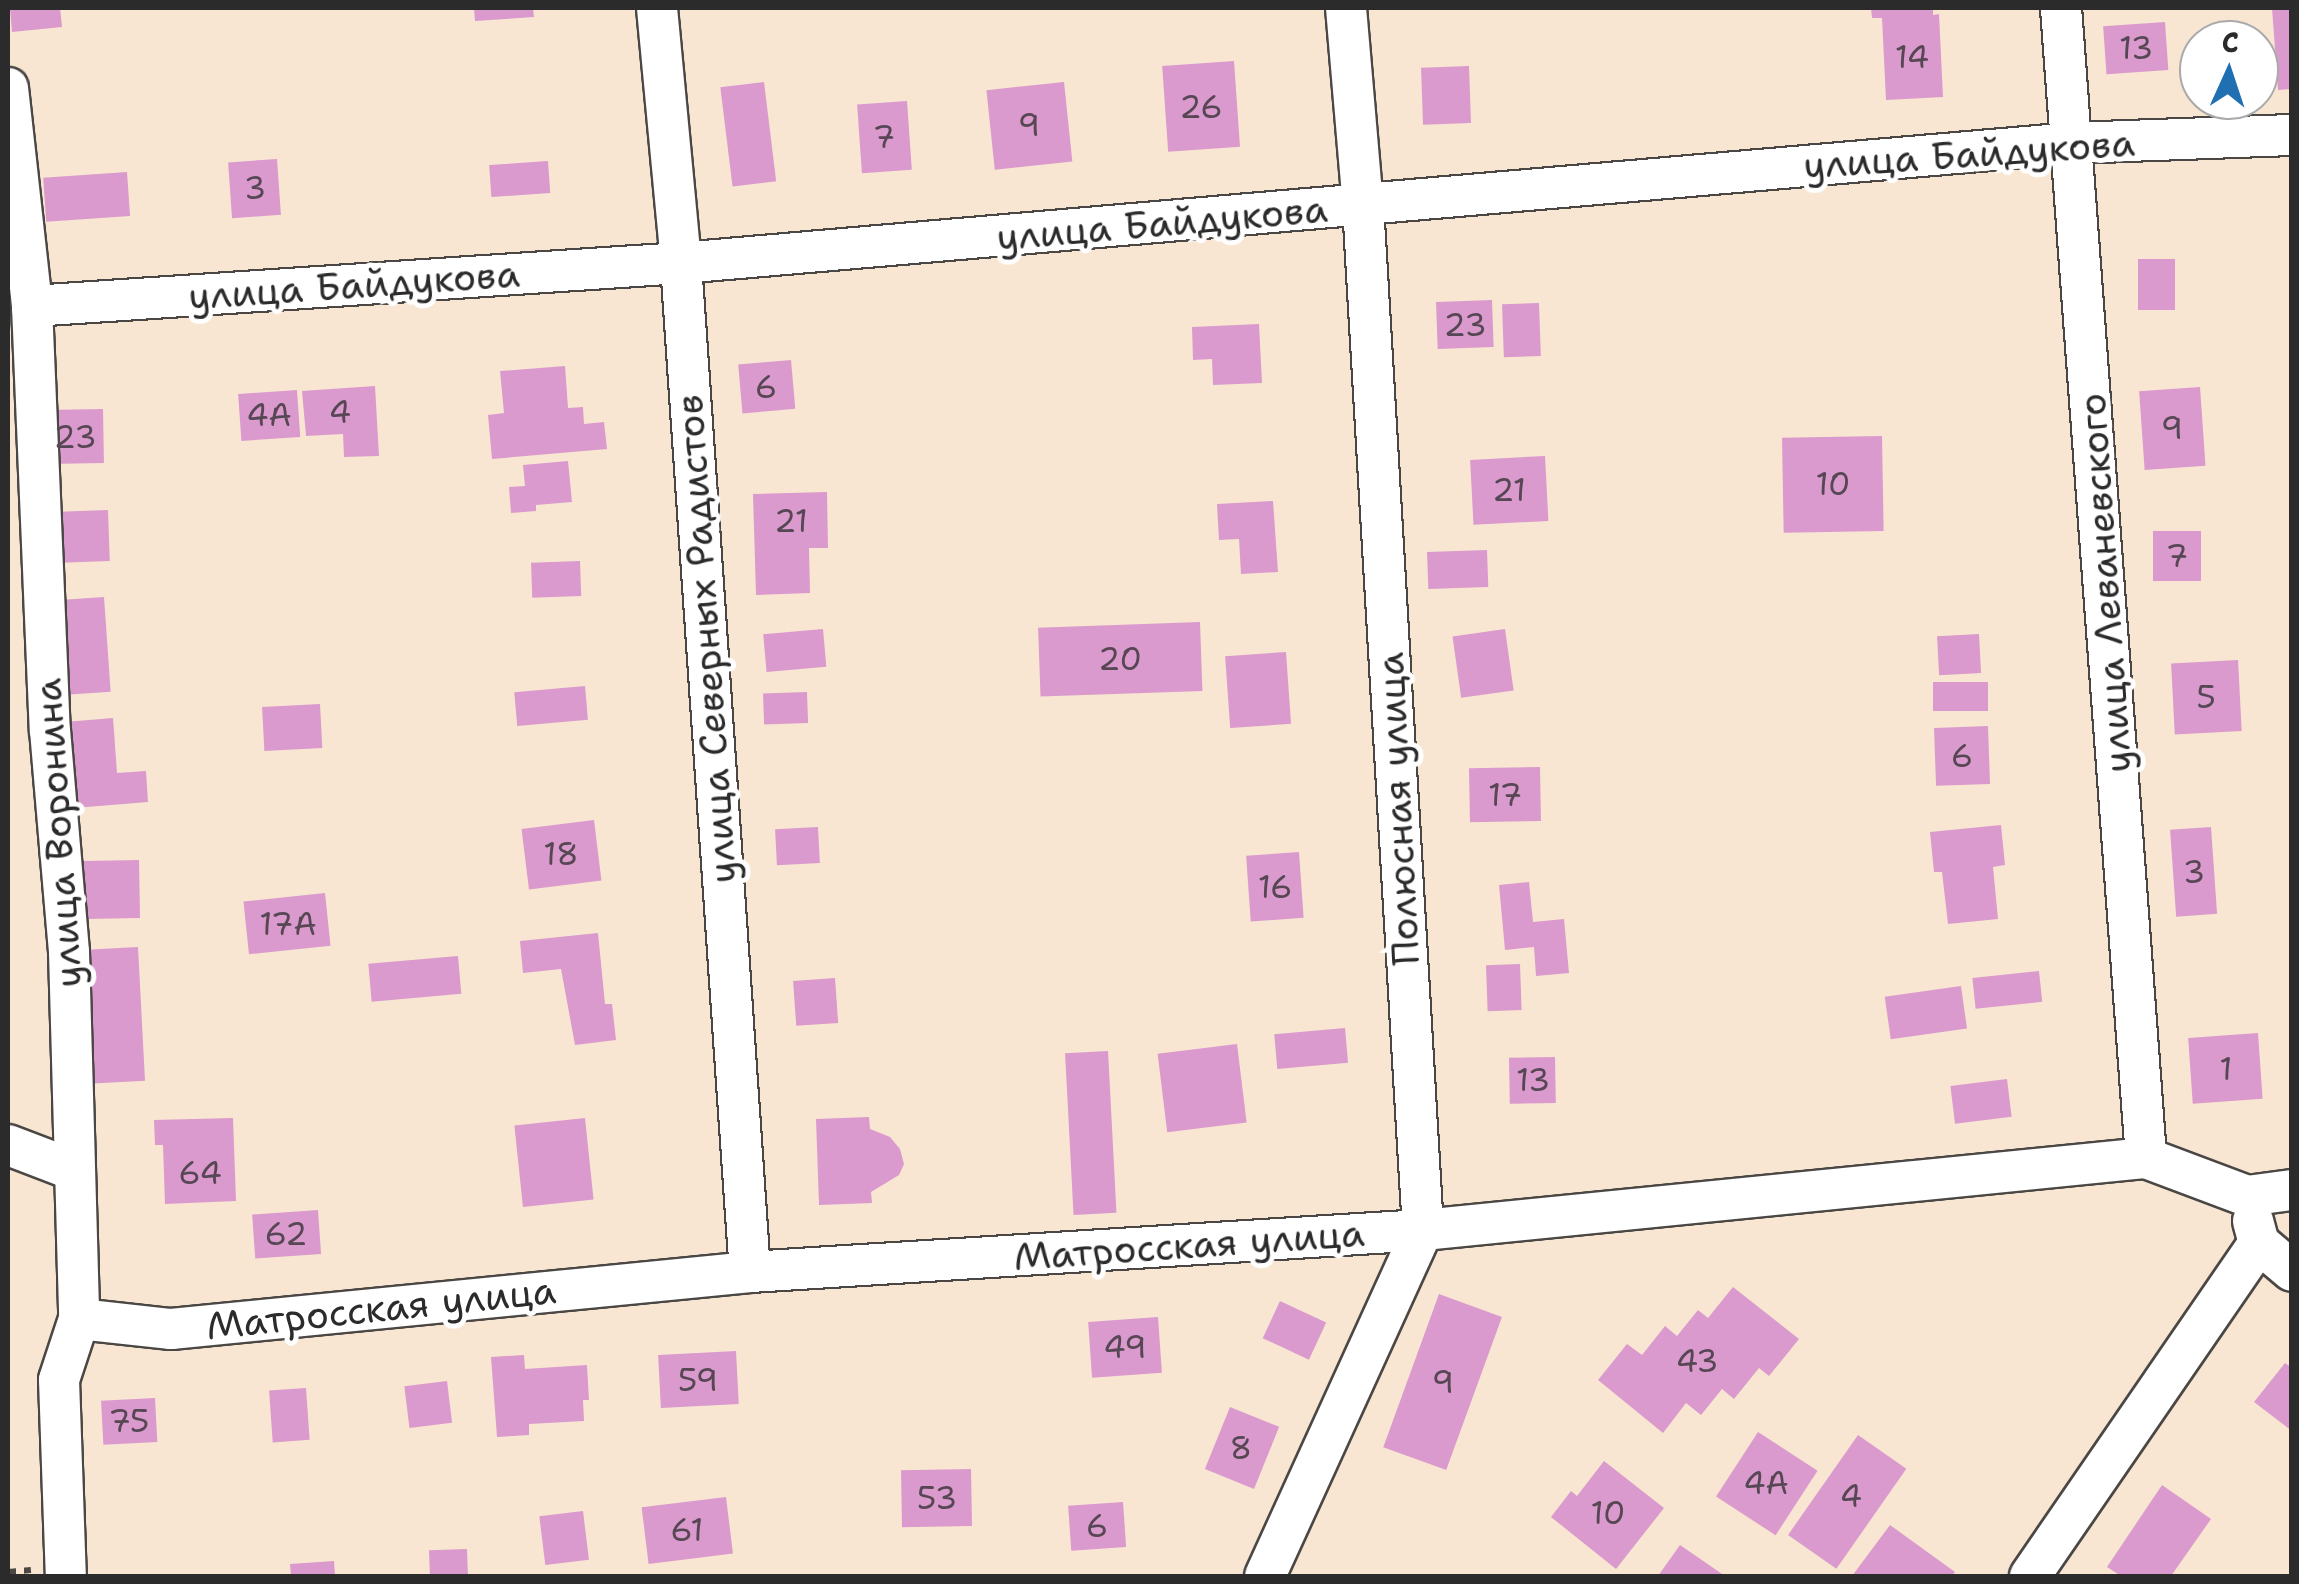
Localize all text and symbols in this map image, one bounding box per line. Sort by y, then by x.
north arrow [2179,20,2279,120]
text: С [2221,23,2240,61]
house number: 13 [2119,29,2153,67]
house number: 14 [1895,38,1929,76]
house number: 26 [1179,88,1223,126]
house number: 9 [1018,106,1040,144]
house number: 7 [873,118,895,156]
street label: улица Байдукова [1802,120,2136,188]
house number: 3 [244,169,266,207]
street label: улица Байдукова [995,186,1329,260]
street label: улица Байдукова [187,251,521,319]
house number: 23 [1443,306,1487,344]
house number: 6 [755,368,777,406]
street label: улица Леваневского [2069,392,2141,774]
house number: 4 [329,393,351,431]
street label: улица Северных Радистов [666,393,746,885]
house number: 4А [246,396,292,434]
house number: 9 [2161,409,2183,447]
house number: 23 [53,418,97,456]
house number: 10 [1816,465,1850,503]
house number: 21 [1492,471,1526,509]
house number: 21 [774,502,808,540]
house number: 7 [2166,537,2188,575]
house number: 20 [1098,640,1142,678]
street label: Полюсная улица [1367,651,1429,967]
street label: улица Воронина [24,677,92,989]
house number: 5 [2196,678,2216,716]
house number: 6 [1951,737,1973,775]
house number: 17 [1488,776,1522,814]
house number: 18 [543,835,579,873]
house number: 3 [2183,853,2205,891]
house number: 16 [1258,868,1292,906]
house number: 17А [259,905,317,943]
house number: 1 [2219,1050,2233,1088]
house number: 13 [1516,1061,1550,1099]
house number: 64 [178,1154,222,1192]
street label: Матросская улица [1012,1210,1366,1280]
house number: 62 [265,1215,307,1253]
street label: Матросская улица [204,1267,558,1349]
house number: 49 [1103,1328,1147,1366]
house number: 43 [1676,1342,1718,1380]
house number: 59 [678,1361,718,1399]
house number: 9 [1432,1363,1454,1401]
house number: 75 [109,1402,149,1440]
house number: 8 [1230,1429,1252,1467]
house number: 4А [1743,1464,1789,1502]
house number: 4 [1840,1477,1862,1515]
house number: 53 [917,1479,957,1517]
house number: 10 [1591,1494,1625,1532]
house number: 6 [1086,1507,1108,1545]
house number: 61 [670,1511,704,1549]

